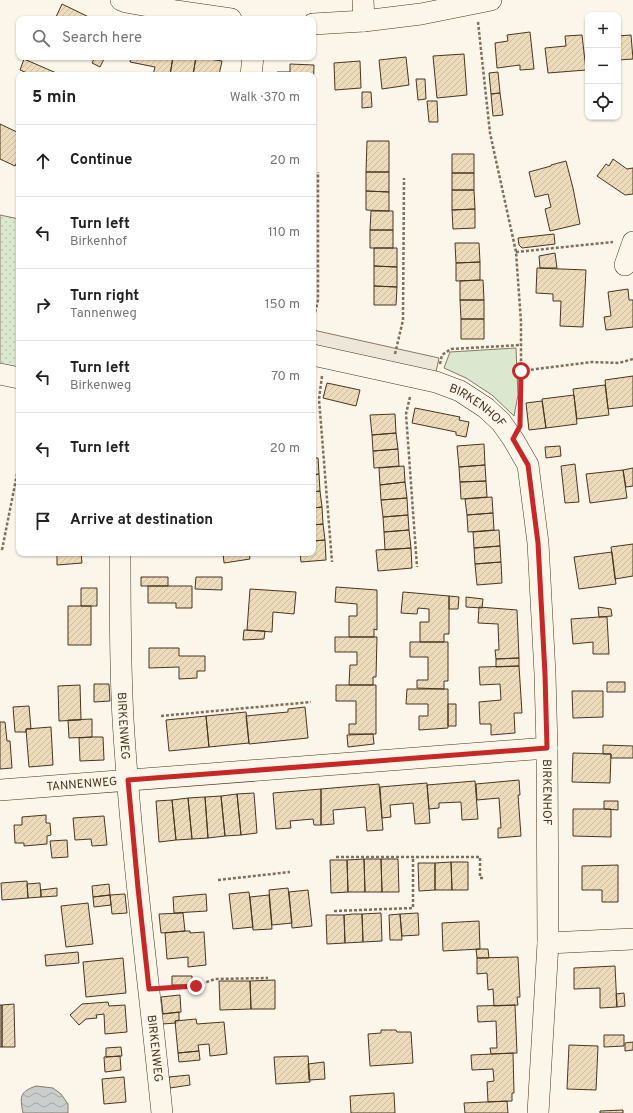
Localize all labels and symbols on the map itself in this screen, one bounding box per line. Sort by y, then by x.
route start [512,362,530,380]
street label: BIRKENHOF [447,381,509,431]
street label: BIRKENWEG [113,692,133,760]
street label: BIRKENHOF [538,759,554,826]
street label: TANNENWEG [46,774,118,795]
route end [187,977,205,995]
street label: BIRKENWEG [143,1014,166,1083]

